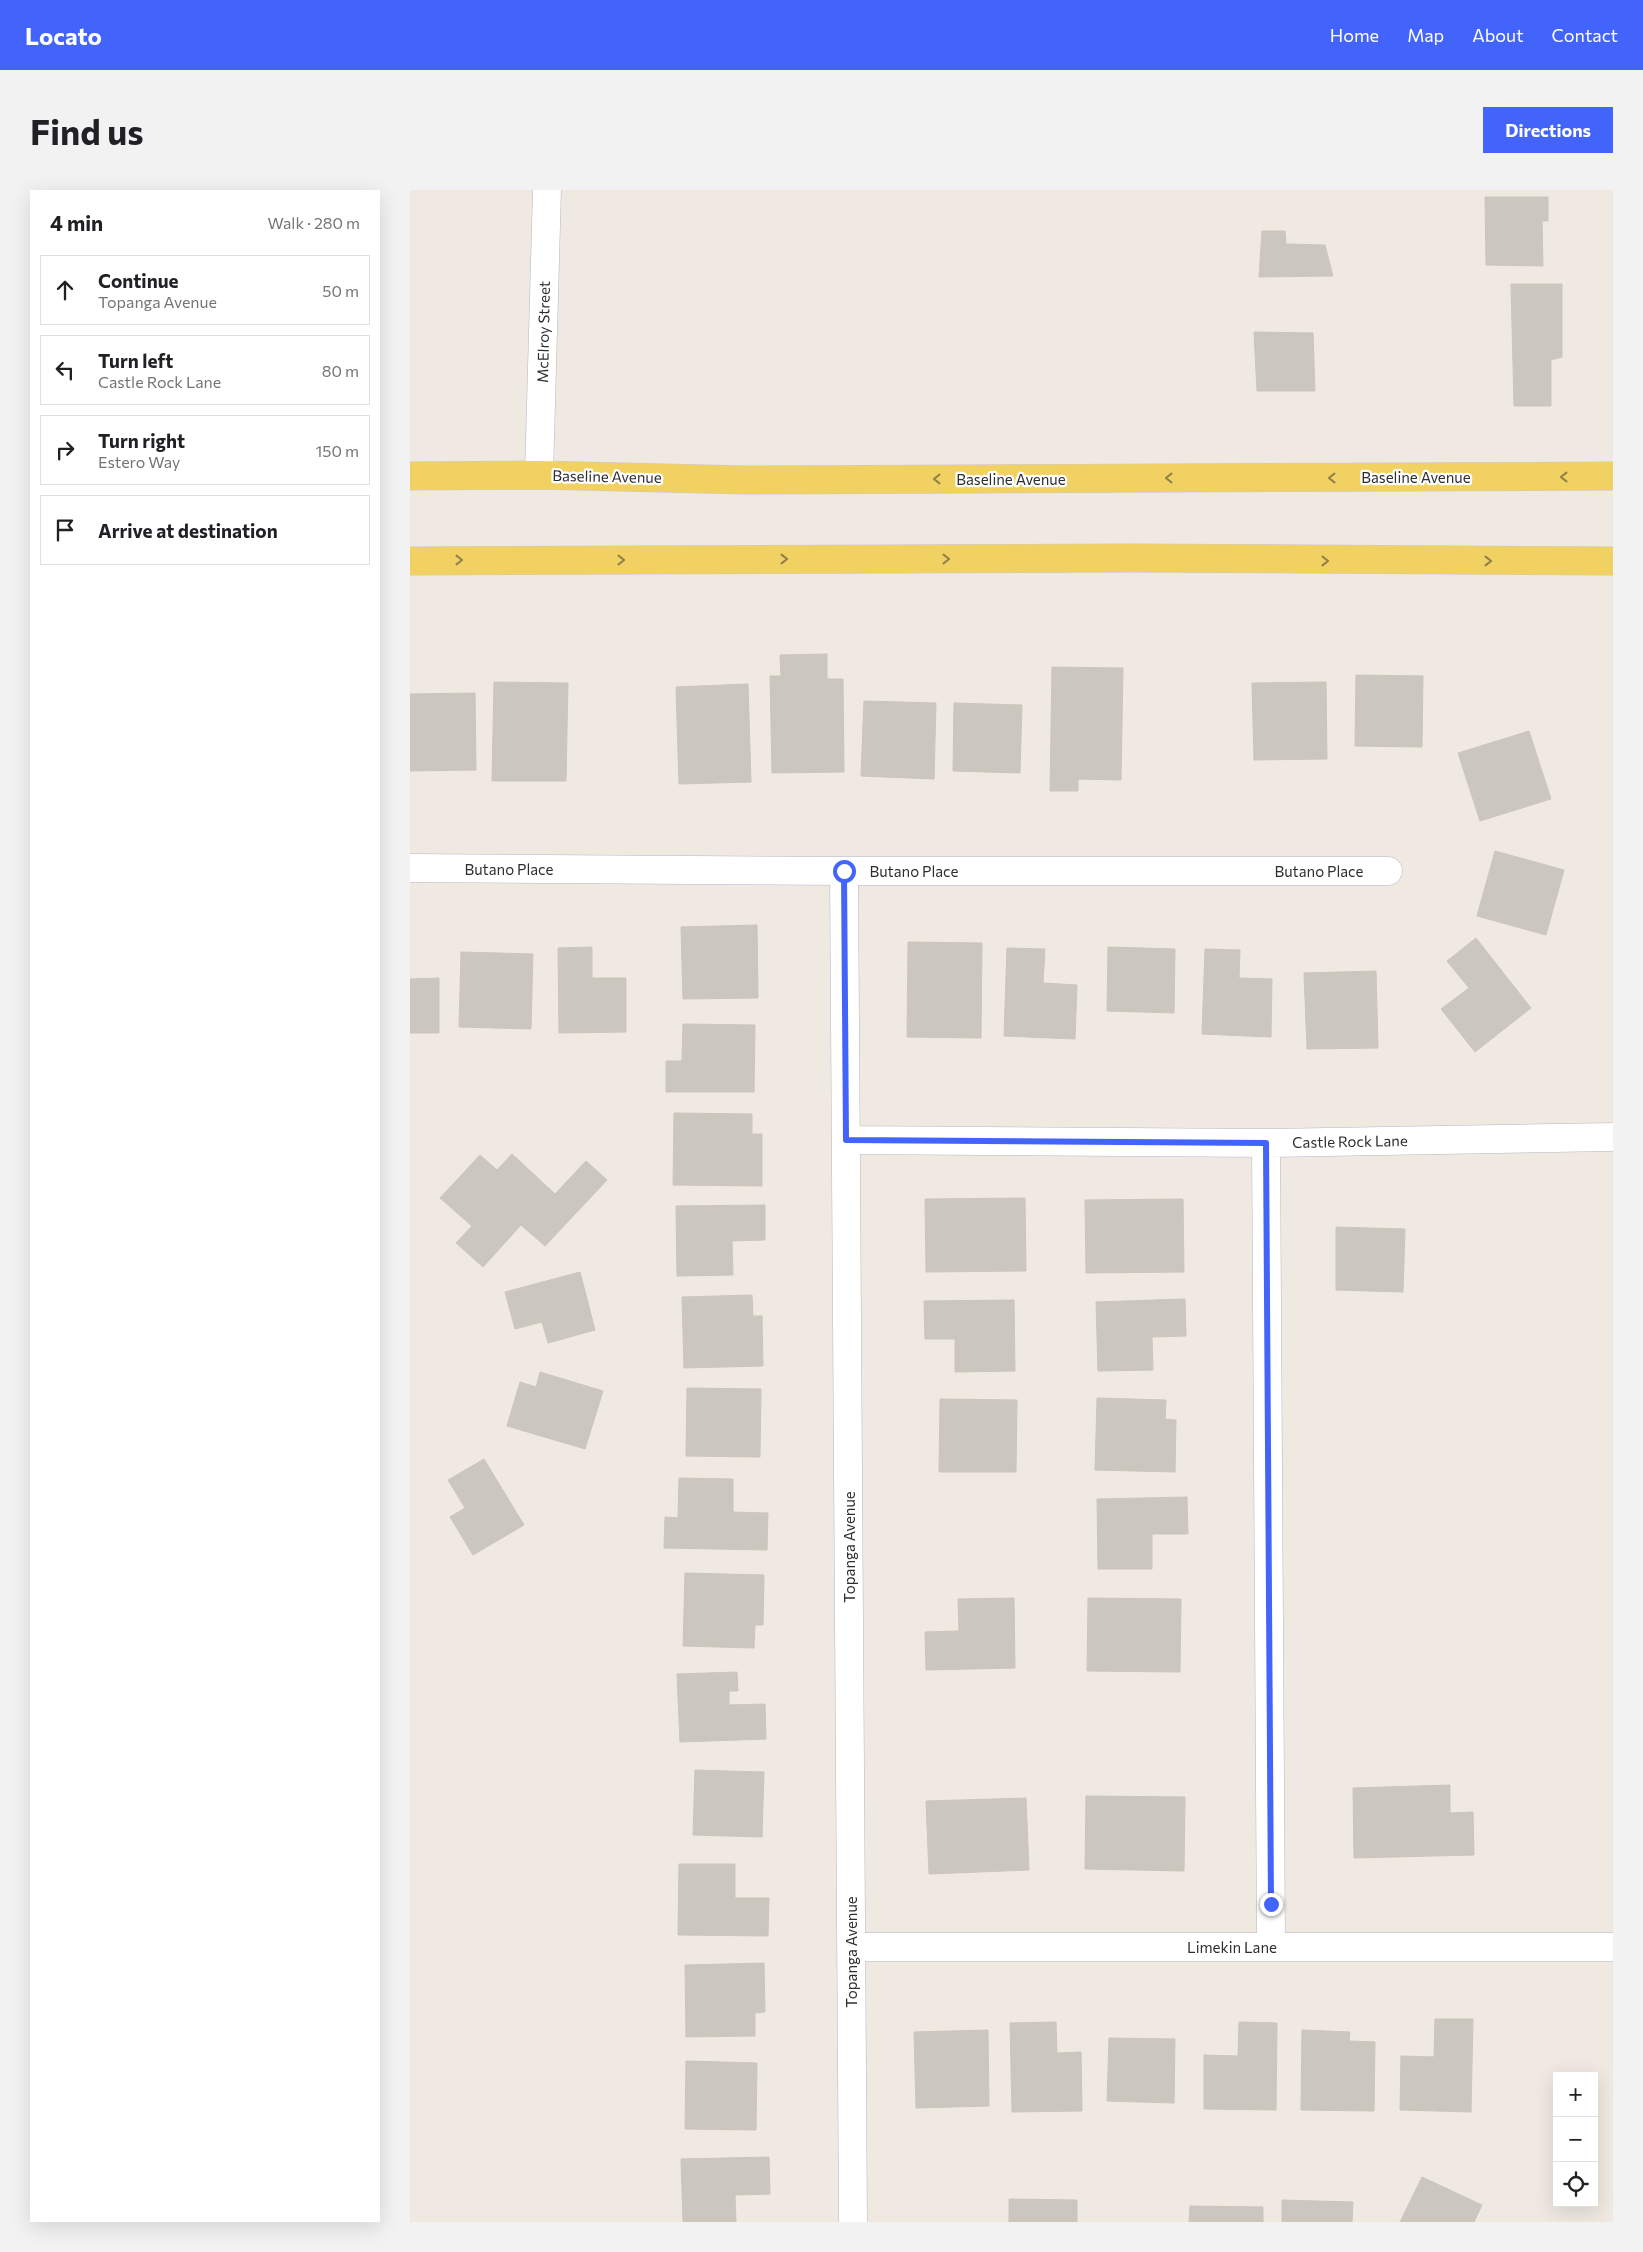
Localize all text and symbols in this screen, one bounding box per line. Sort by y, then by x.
text: Locato [25,21,102,50]
text: Home [1330,24,1379,46]
text: Map [1407,24,1444,46]
text: About [1472,24,1524,46]
text: Contact [1552,24,1618,46]
button: Directions [1483,107,1613,153]
text: Find us [30,109,144,152]
text: 4 min [50,210,103,235]
text: Walk · 280 m [268,213,360,232]
text: Continue [98,269,178,292]
icon: ahead [51,276,79,304]
text: 50 m [322,281,359,300]
street label: McElroy Street [533,281,553,383]
text: Topanga Avenue [98,292,217,311]
text: Turn left [98,349,173,372]
icon: left [51,356,79,384]
text: 80 m [322,361,359,380]
text: Castle Rock Lane [98,372,221,391]
text: Turn right [98,429,185,452]
icon: right [51,436,79,464]
text: 150 m [316,441,359,460]
text: Estero Way [98,452,180,471]
street label: Baseline Avenue [552,466,662,486]
street label: Baseline Avenue [1361,468,1471,486]
street label: Baseline Avenue [956,470,1066,488]
one-way arrow [1328,472,1336,483]
one-way arrow [1560,472,1568,482]
one-way arrow [1165,473,1173,483]
one-way arrow [933,474,940,484]
icon: arrive [51,516,79,544]
text: Arrive at destination [98,519,278,542]
one-way arrow [780,554,788,564]
one-way arrow [942,554,950,564]
one-way arrow [455,555,463,565]
one-way arrow [618,555,625,565]
one-way arrow [1322,556,1330,566]
one-way arrow [1484,556,1492,566]
street label: Butano Place [465,860,554,878]
route start [833,860,856,883]
street label: Butano Place [870,862,959,880]
street label: Butano Place [1275,862,1364,880]
street label: Castle Rock Lane [1292,1131,1408,1151]
street label: Topanga Avenue [840,1491,858,1603]
route end [1260,1893,1283,1916]
street label: Topanga Avenue [842,1896,860,2008]
street label: Limekin Lane [1187,1938,1277,1956]
map controls [1553,2072,1598,2207]
button: + [1553,2072,1598,2117]
button: − [1553,2117,1598,2162]
button: locate [1553,2162,1598,2207]

